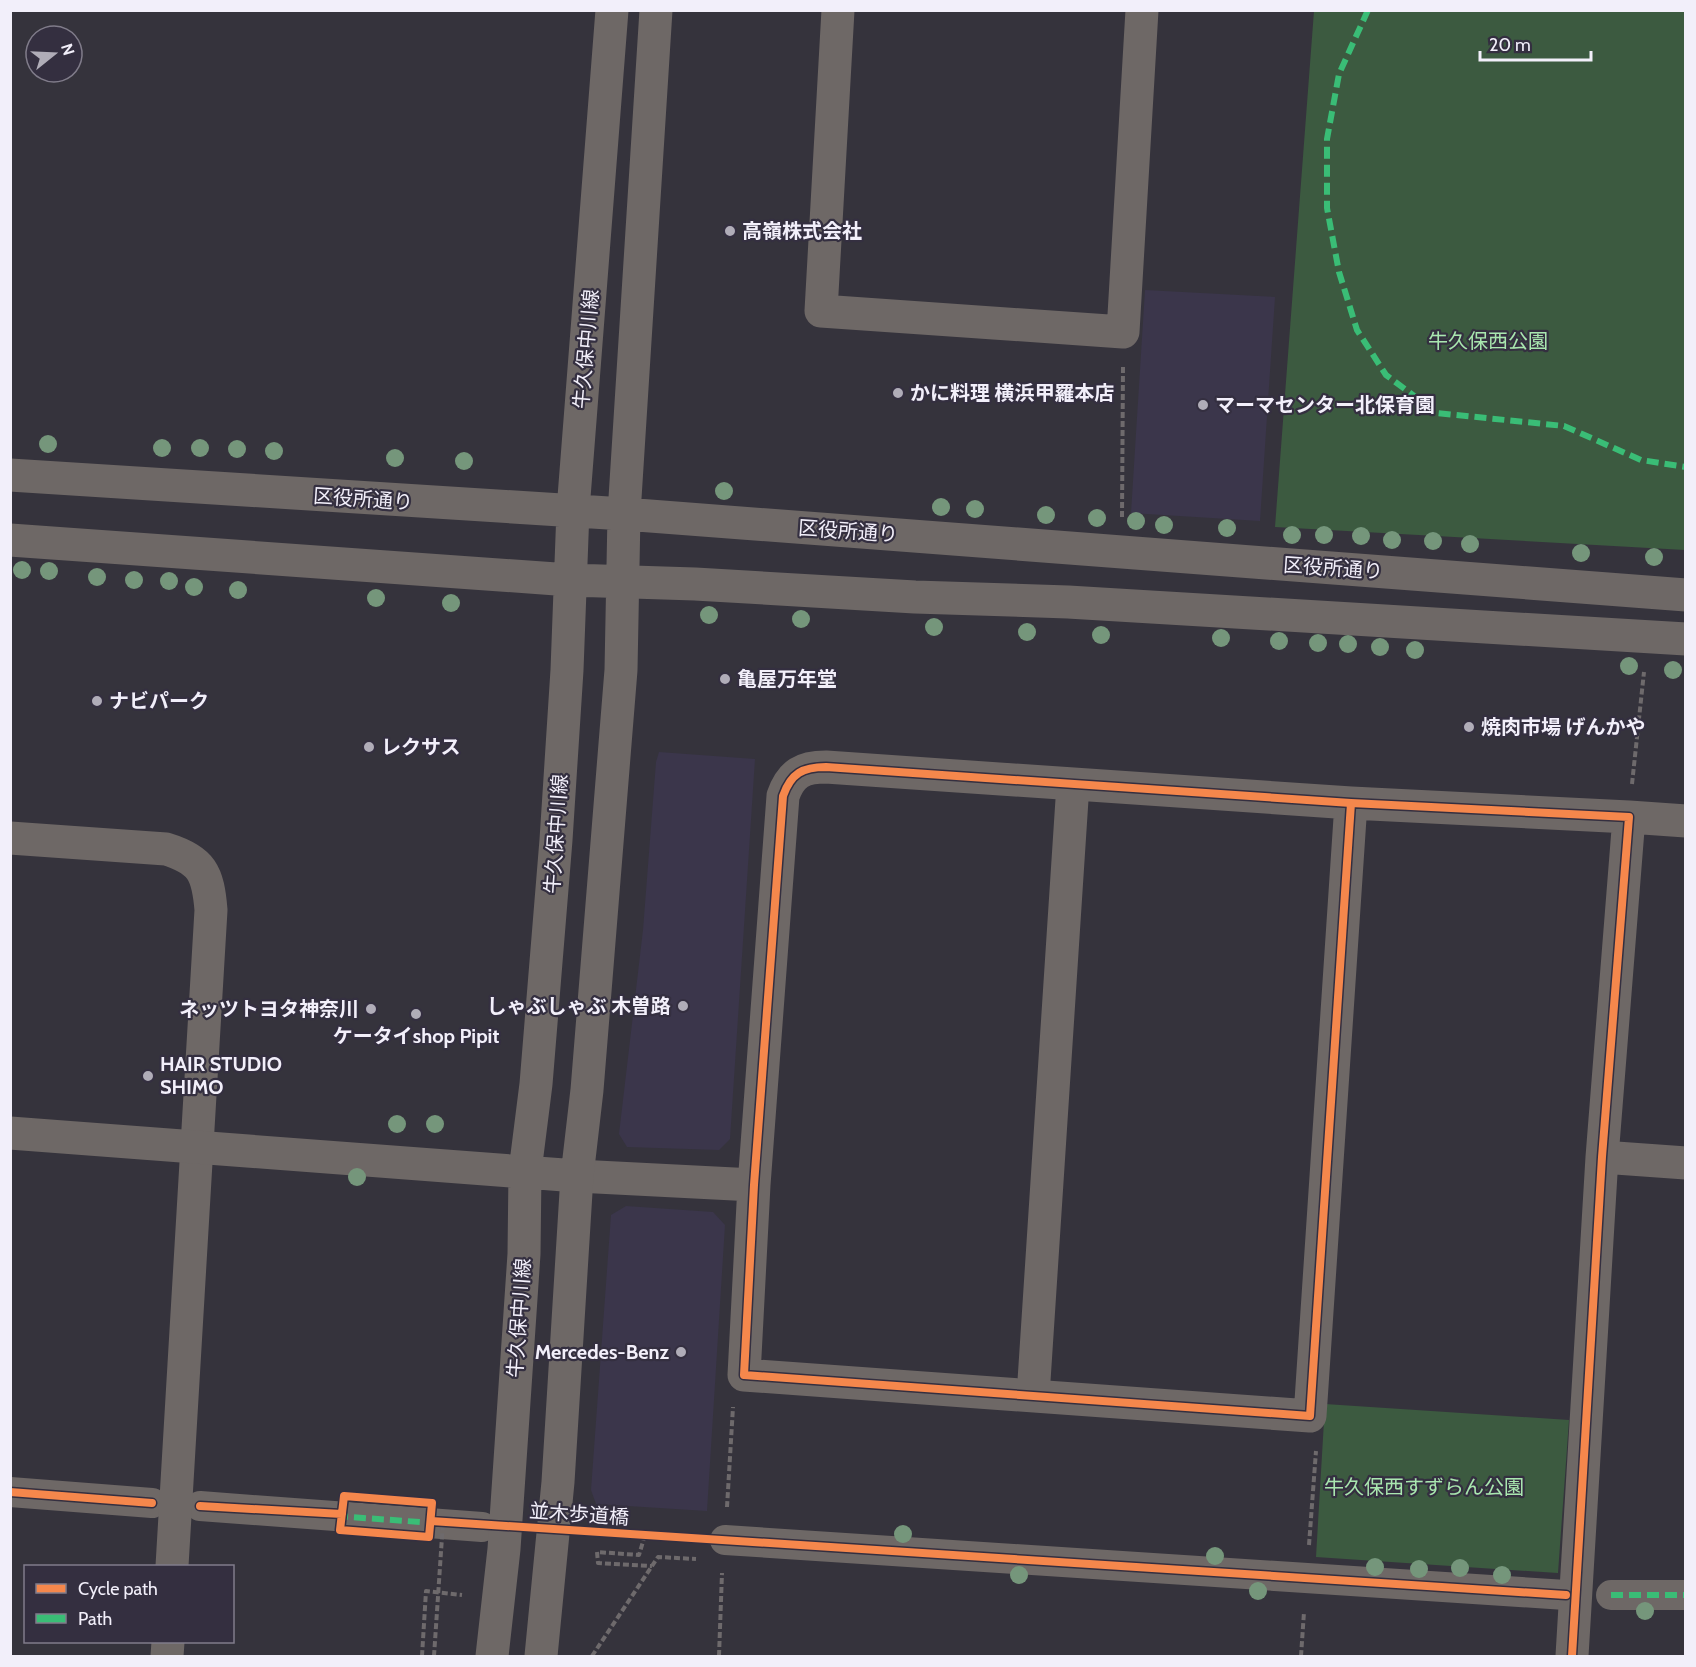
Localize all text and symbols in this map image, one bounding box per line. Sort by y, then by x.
north arrow [24,24,84,84]
scale bar [1480,24,1591,62]
text: 20 m [1489,34,1531,56]
text: N [57,41,79,58]
place label: 高嶺株式会社 [742,219,862,243]
marker: 高嶺株式会社 [723,224,737,238]
street label: 牛久保中川線 [569,288,603,410]
park label: 牛久保西公園 [1428,329,1548,353]
place label: かに料理 横浜甲羅本店 [910,381,1115,405]
marker: かに料理 横浜甲羅本店 [891,386,905,400]
place label: マーマセンター北保育園 [1215,393,1435,417]
marker: マーマセンター北保育園 [1196,398,1210,412]
street label: 区役所通り [312,484,414,514]
street label: 区役所通り [797,516,899,546]
street label: 区役所通り [1282,553,1384,583]
place label: 亀屋万年堂 [737,667,837,691]
marker: 亀屋万年堂 [718,672,732,686]
place label: ナビパーク [109,689,209,713]
marker: ナビパーク [90,694,104,708]
place label: 焼肉市場 げんかや [1481,715,1646,739]
marker: 焼肉市場 げんかや [1462,720,1476,734]
place label: レクサス [381,735,461,759]
marker: レクサス [362,740,376,754]
street label: 牛久保中川線 [540,773,572,895]
place label: しゃぶしゃぶ 木曽路 [487,994,671,1018]
place label: ネッツトヨタ神奈川 [179,997,359,1021]
marker: しゃぶしゃぶ 木曽路 [676,999,690,1013]
marker: ネッツトヨタ神奈川 [364,1002,378,1016]
marker: ケータイshop Pipit [409,1007,423,1021]
place label: ケータイshop Pipit [333,1024,499,1048]
place label: HAIR STUDIO SHIMO [160,1052,282,1099]
marker: HAIR STUDIO SHIMO [141,1069,155,1083]
street label: 牛久保中川線 [503,1257,535,1379]
place label: Mercedes-Benz [535,1340,670,1364]
marker: Mercedes-Benz [674,1345,688,1359]
park label: 牛久保西すずらん公園 [1324,1475,1524,1499]
street label: 並木歩道橋 [528,1499,630,1529]
legend [24,1565,234,1643]
text: Cycle path [78,1578,158,1600]
text: Path [78,1608,112,1630]

